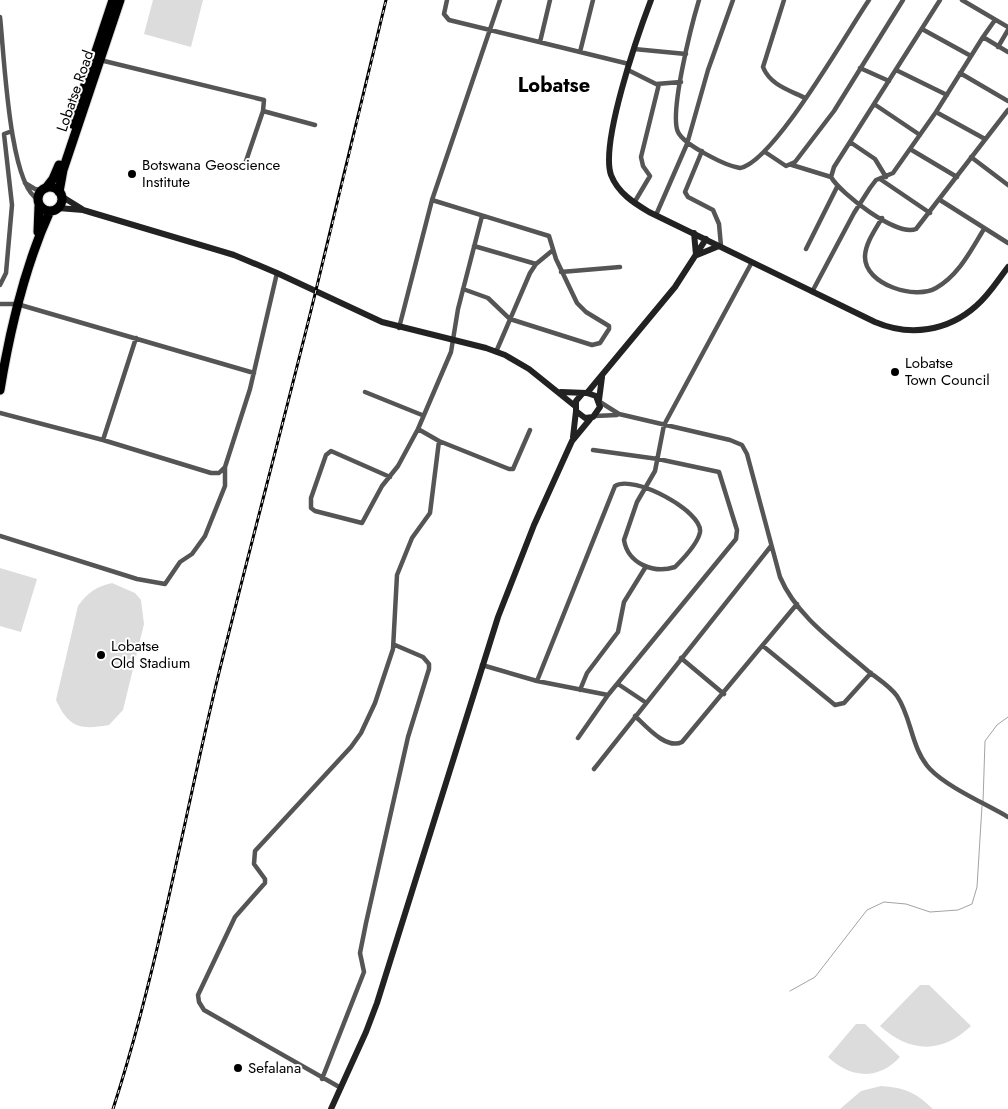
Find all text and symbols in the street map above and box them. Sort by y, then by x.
street label: Lobatse Road [51,47,99,135]
district label: Lobatse [518,71,590,100]
place label: Botswana Geoscience Institute [142,154,281,193]
marker: Botswana Geoscience Institute [126,168,138,180]
place label: Lobatse Town Council [905,352,990,391]
marker: Lobatse Town Council [889,366,901,378]
place label: Lobatse Old Stadium [111,635,190,674]
marker: Lobatse Old Stadium [95,649,107,661]
place label: Sefalana [248,1057,301,1079]
marker: Sefalana [232,1062,244,1074]

